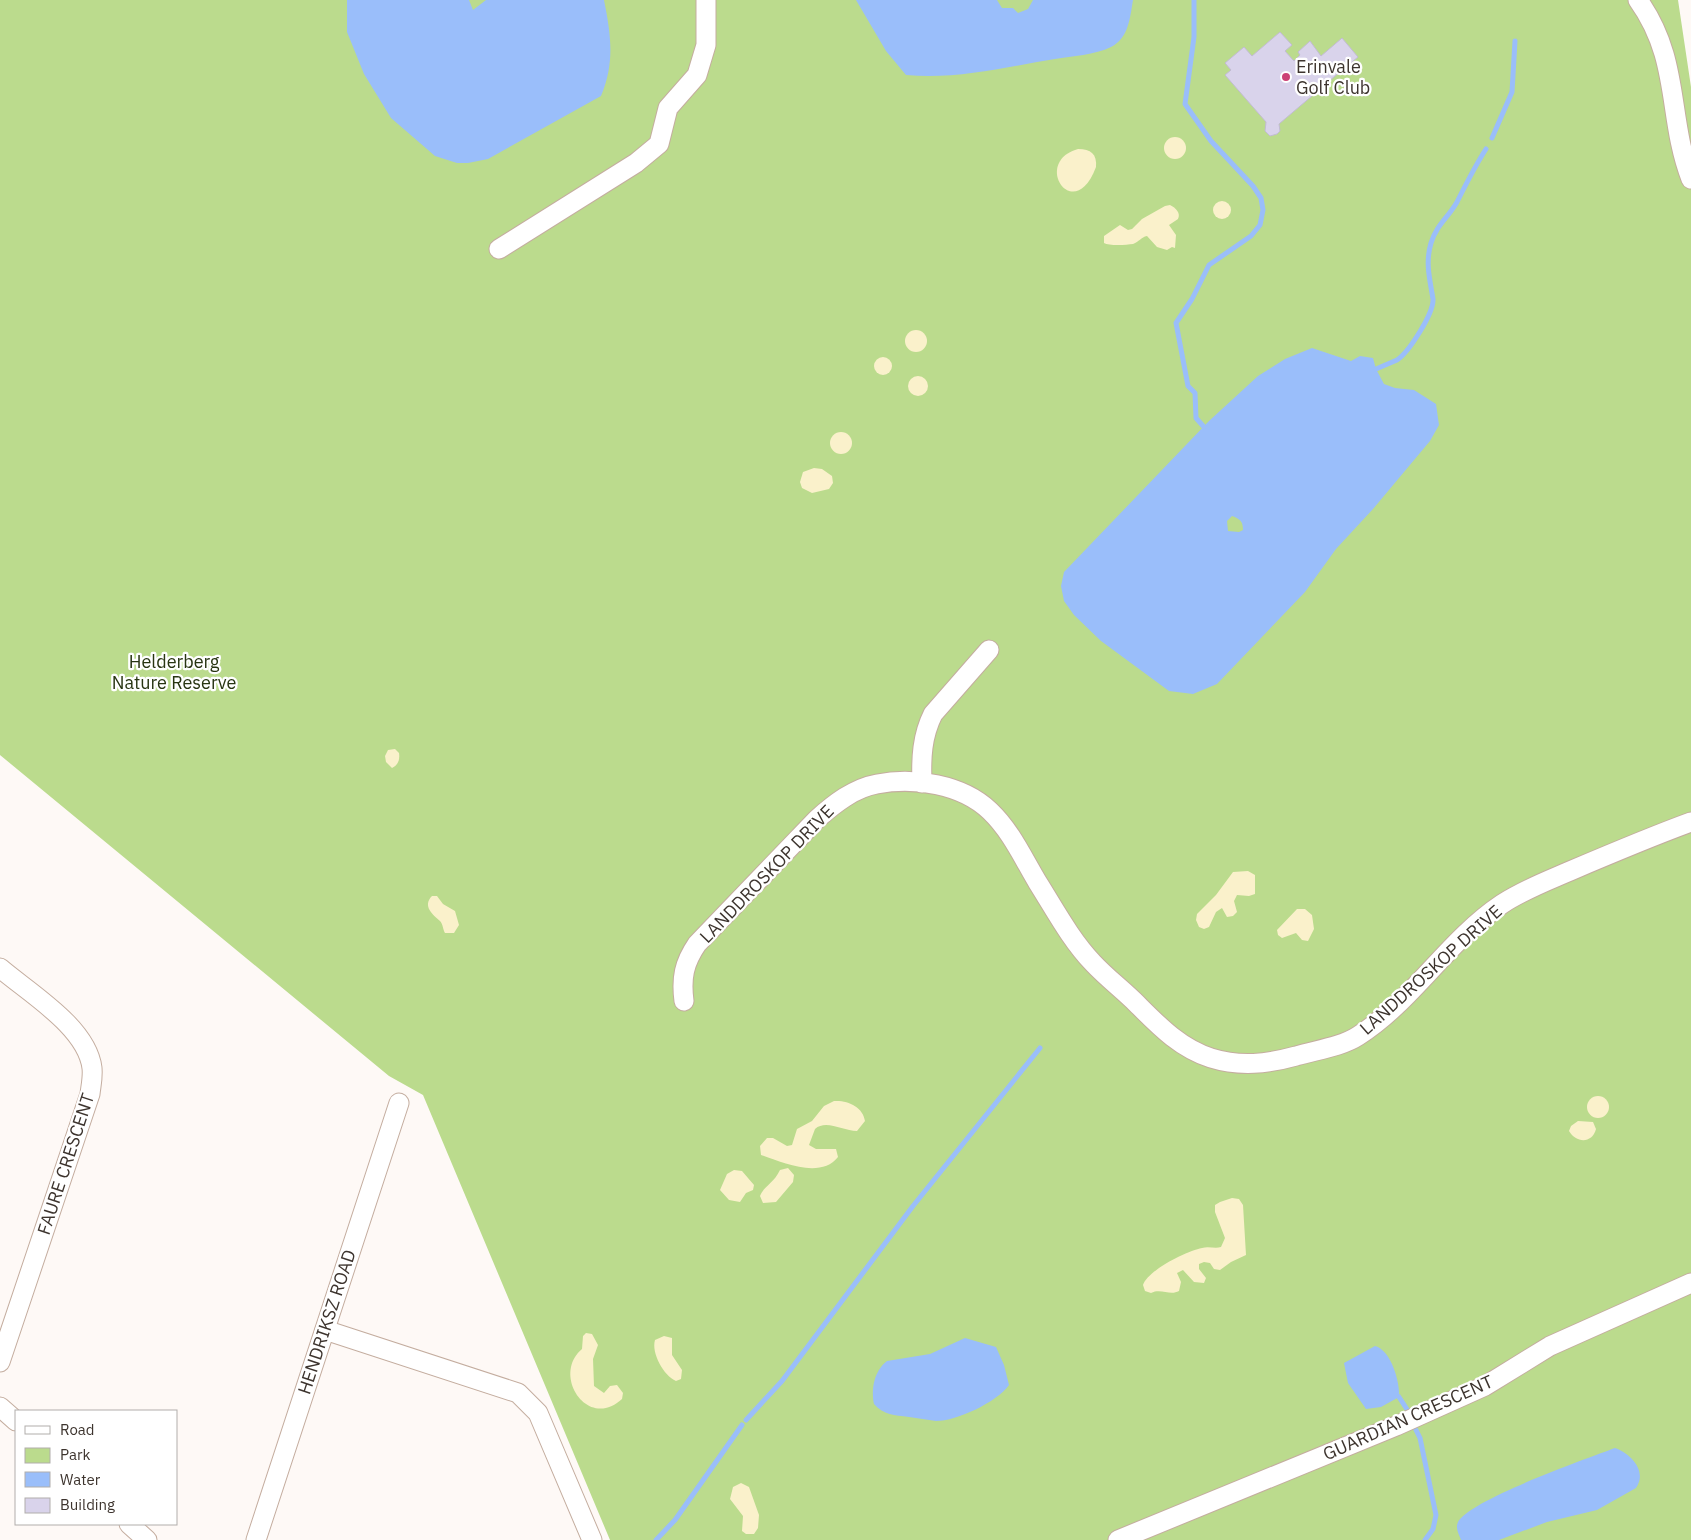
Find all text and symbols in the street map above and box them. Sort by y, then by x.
place label: Erinvale Golf Club [1296,55,1370,99]
marker: Erinvale Golf Club [1280,71,1292,83]
park label: Helderberg Nature Reserve [112,650,236,694]
street label: LANDDROSKOP DRIVE [695,800,839,948]
street label: LANDDROSKOP DRIVE [1355,900,1507,1040]
street label: FAURE CRESCENT [32,1090,99,1237]
street label: HENDRIKSZ ROAD [292,1247,361,1397]
street label: GUARDIAN CRESCENT [1319,1370,1496,1465]
legend [15,1410,178,1525]
text: Road [60,1420,95,1439]
text: Park [60,1445,90,1464]
text: Water [60,1470,101,1489]
text: Building [60,1495,115,1514]

